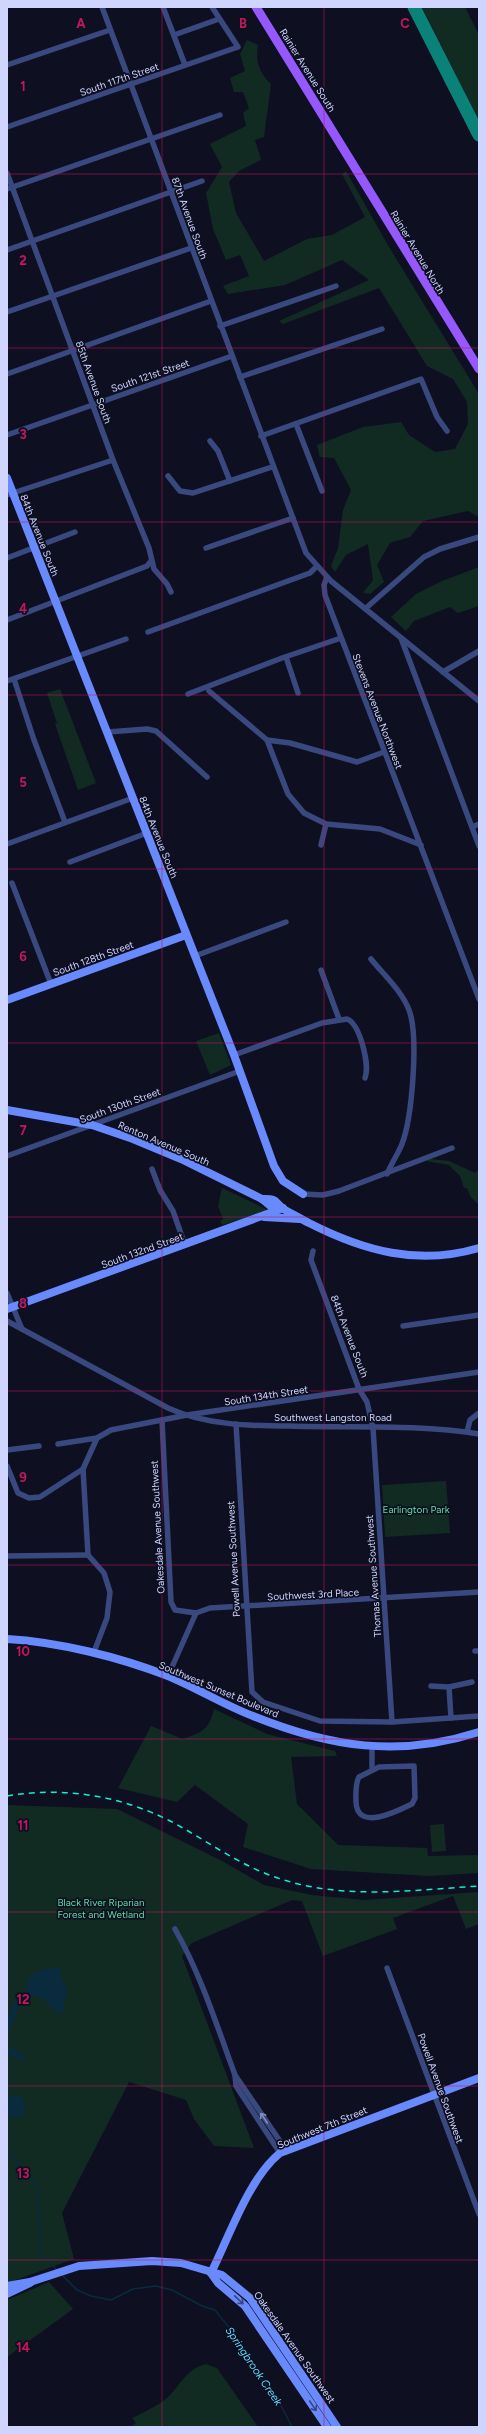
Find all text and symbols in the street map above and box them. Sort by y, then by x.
text: A [76,16,86,31]
text: B [239,16,247,31]
text: C [400,16,410,31]
street label: Rainier Avenue South [277,26,339,115]
street label: South 117th Street [78,60,161,99]
text: 1 [20,79,26,94]
street label: 87th Avenue South [169,175,211,261]
street label: Rainier Avenue North [387,208,448,297]
text: 2 [19,253,27,268]
street label: 85th Avenue South [73,339,115,426]
street label: South 121st Street [109,356,191,395]
text: 3 [19,427,27,442]
street label: 84th Avenue South [17,492,62,578]
text: 4 [19,601,27,616]
street label: Stevens Avenue Northwest [349,652,406,771]
text: 5 [19,775,27,790]
street label: 84th Avenue South [136,794,181,880]
street label: South 128th Street [51,938,136,979]
text: 6 [19,949,27,964]
street label: South 130th Street [78,1085,163,1126]
street label: Renton Avenue South [116,1118,212,1169]
text: 7 [19,1123,27,1138]
street label: South 132nd Street [99,1230,185,1271]
street label: 84th Avenue South [328,1293,371,1380]
text: 8 [19,1296,27,1311]
street label: South 134th Street [223,1382,309,1409]
street label: Southwest Langston Road [274,1411,392,1424]
street label: Oakesdale Avenue Southwest [148,1460,167,1594]
text: 9 [19,1470,27,1485]
street label: Powell Avenue Southwest [224,1500,243,1617]
park label: Earlington Park [383,1503,450,1516]
street label: Thomas Avenue Southwest [363,1514,384,1637]
street label: Southwest 3rd Place [267,1586,360,1603]
text: 10 [16,1644,30,1659]
street label: Southwest Sunset Boulevard [157,1658,281,1721]
text: 11 [18,1818,28,1833]
park label: Black River Riparian Forest and Wetland [57,1896,145,1921]
text: 12 [16,1992,30,2007]
street label: Powell Avenue Southwest [415,2031,467,2145]
street label: Southwest 7th Street [275,2103,369,2151]
one-way arrow [260,2113,268,2124]
text: 13 [17,2166,29,2181]
street label: Oakesdale Avenue Southwest [251,2289,338,2406]
one-way arrow [234,2295,244,2304]
water label: Springbrook Creek [222,2324,285,2409]
text: 14 [16,2340,30,2355]
one-way arrow [309,2400,317,2411]

